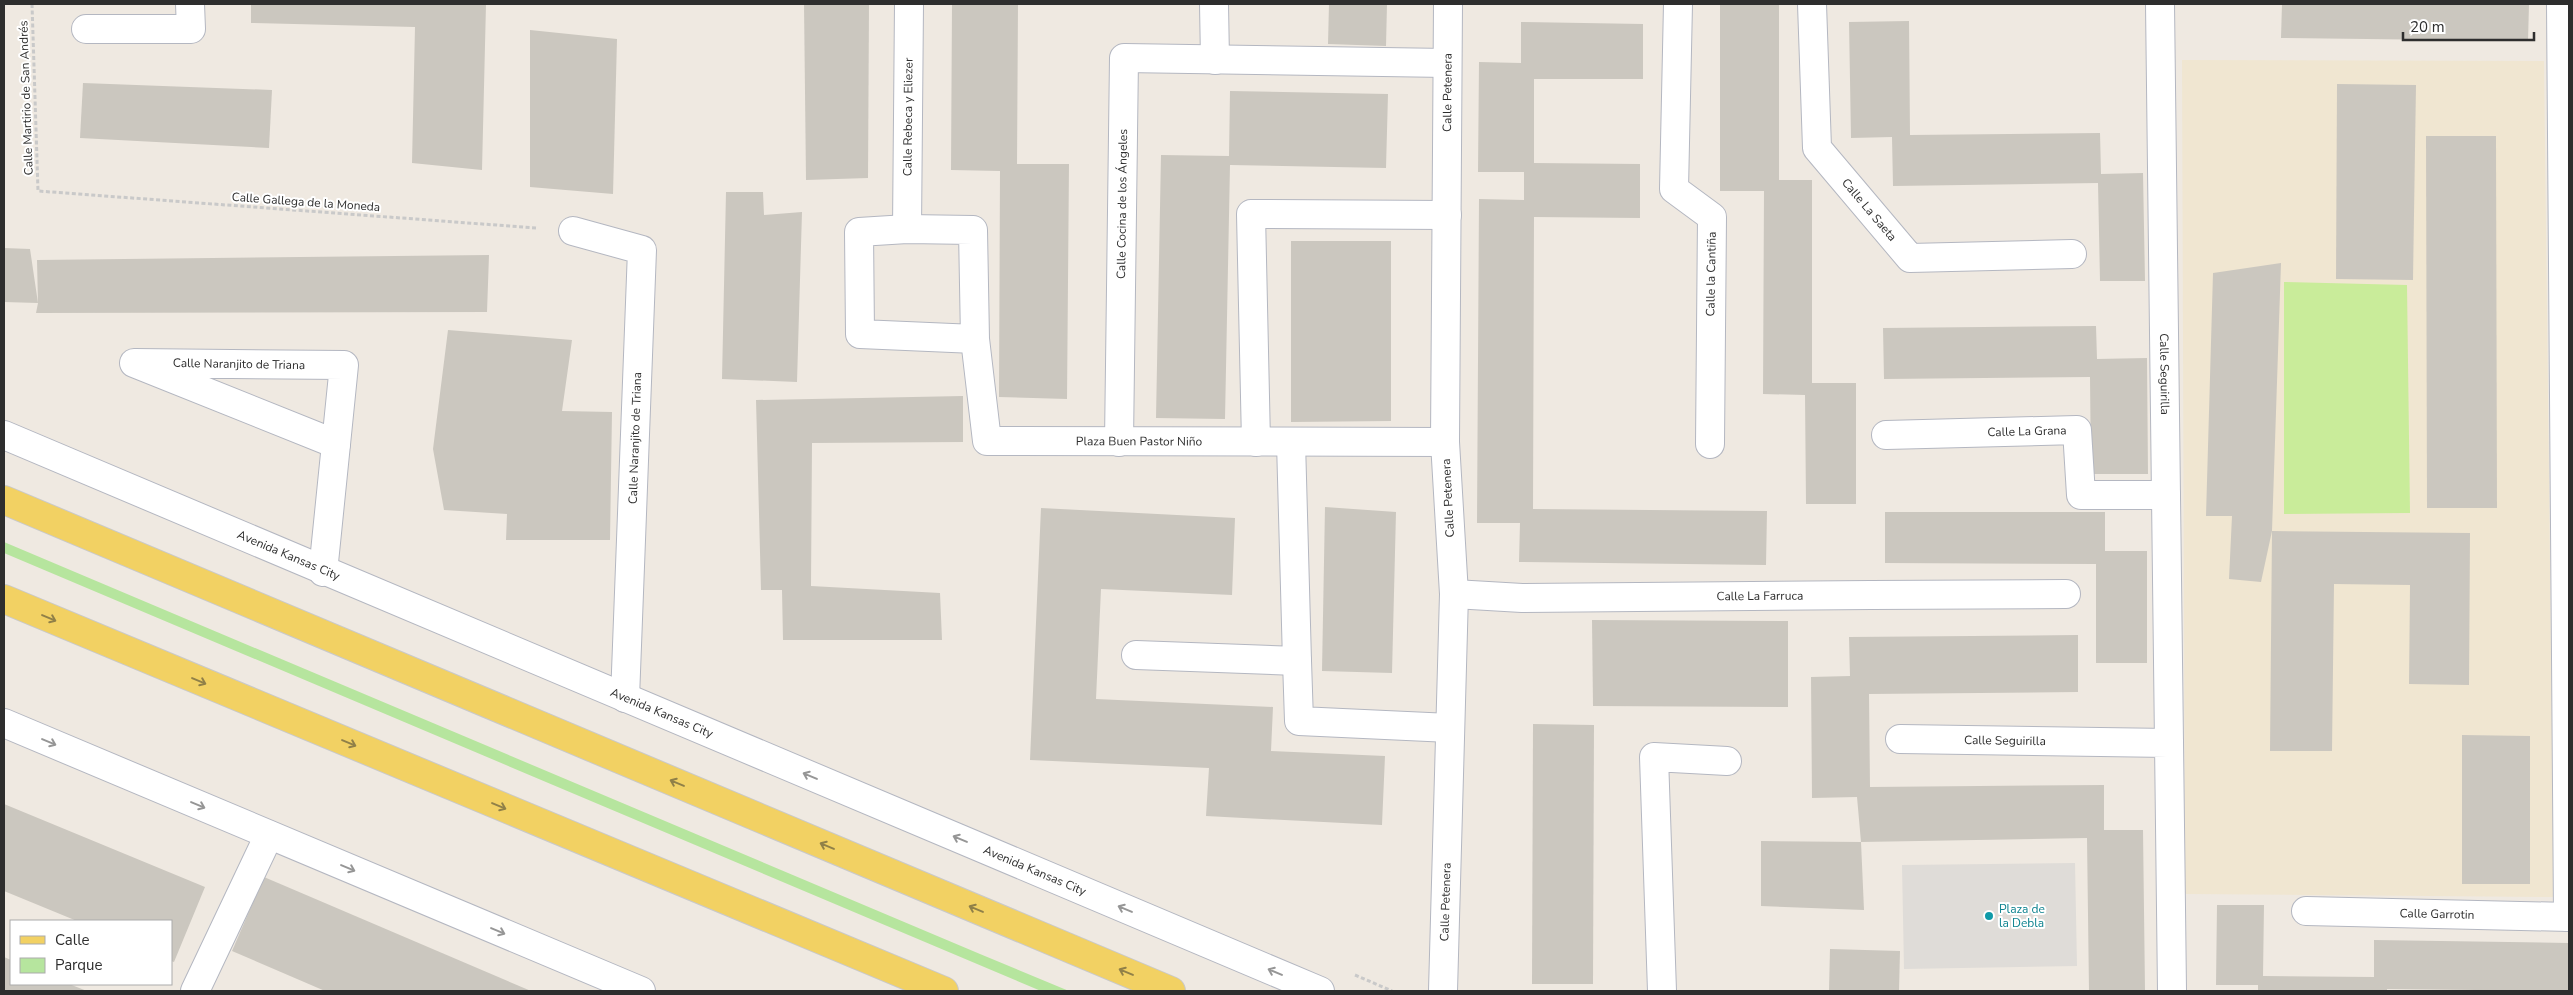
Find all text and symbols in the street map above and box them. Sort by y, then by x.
scale bar [2403,10,2534,42]
text: 20 m [2410,17,2445,37]
street label: Calle Martirio de San Andrés [15,20,37,176]
street label: Calle Petenera [1439,53,1456,132]
street label: Calle Rebeca y Eliezer [899,57,917,176]
street label: Calle Cocina de los Ángeles [1113,129,1131,279]
street label: Calle La Saeta [1838,175,1900,245]
street label: Calle Gallega de la Moneda [231,189,381,215]
street label: Calle la Cantiña [1702,231,1720,317]
street label: Calle Seguirilla [2156,333,2173,415]
street label: Calle Naranjito de Triana [173,355,305,373]
street label: Calle Naranjito de Triana [625,372,645,504]
street label: Calle La Grana [1987,422,2067,440]
street label: Plaza Buen Pastor Niño [1076,433,1203,449]
street label: Calle Petenera [1438,458,1458,538]
street label: Avenida Kansas City [235,526,343,584]
street label: Calle La Farruca [1716,588,1803,604]
one-way arrow [41,614,56,623]
one-way arrow [191,676,206,686]
street label: Avenida Kansas City [608,684,716,742]
street label: Calle Seguirilla [1964,732,2046,749]
one-way arrow [41,737,56,747]
one-way arrow [341,739,356,748]
one-way arrow [803,771,818,780]
one-way arrow [670,778,685,788]
one-way arrow [190,801,205,810]
one-way arrow [491,801,506,811]
one-way arrow [953,834,968,844]
one-way arrow [820,841,835,851]
street label: Avenida Kansas City [981,842,1089,900]
street label: Calle Petenera [1436,862,1455,942]
one-way arrow [340,864,355,874]
place label: Plaza de la Debla [1999,901,2045,931]
one-way arrow [969,904,985,913]
one-way arrow [1118,904,1133,913]
street label: Calle Garrotin [2399,905,2475,923]
marker: Plaza de la Debla [1983,910,1995,922]
legend [10,920,172,985]
one-way arrow [490,927,505,937]
text: Calle [55,930,90,950]
text: Parque [55,955,103,975]
one-way arrow [1119,967,1134,977]
one-way arrow [1268,967,1283,977]

